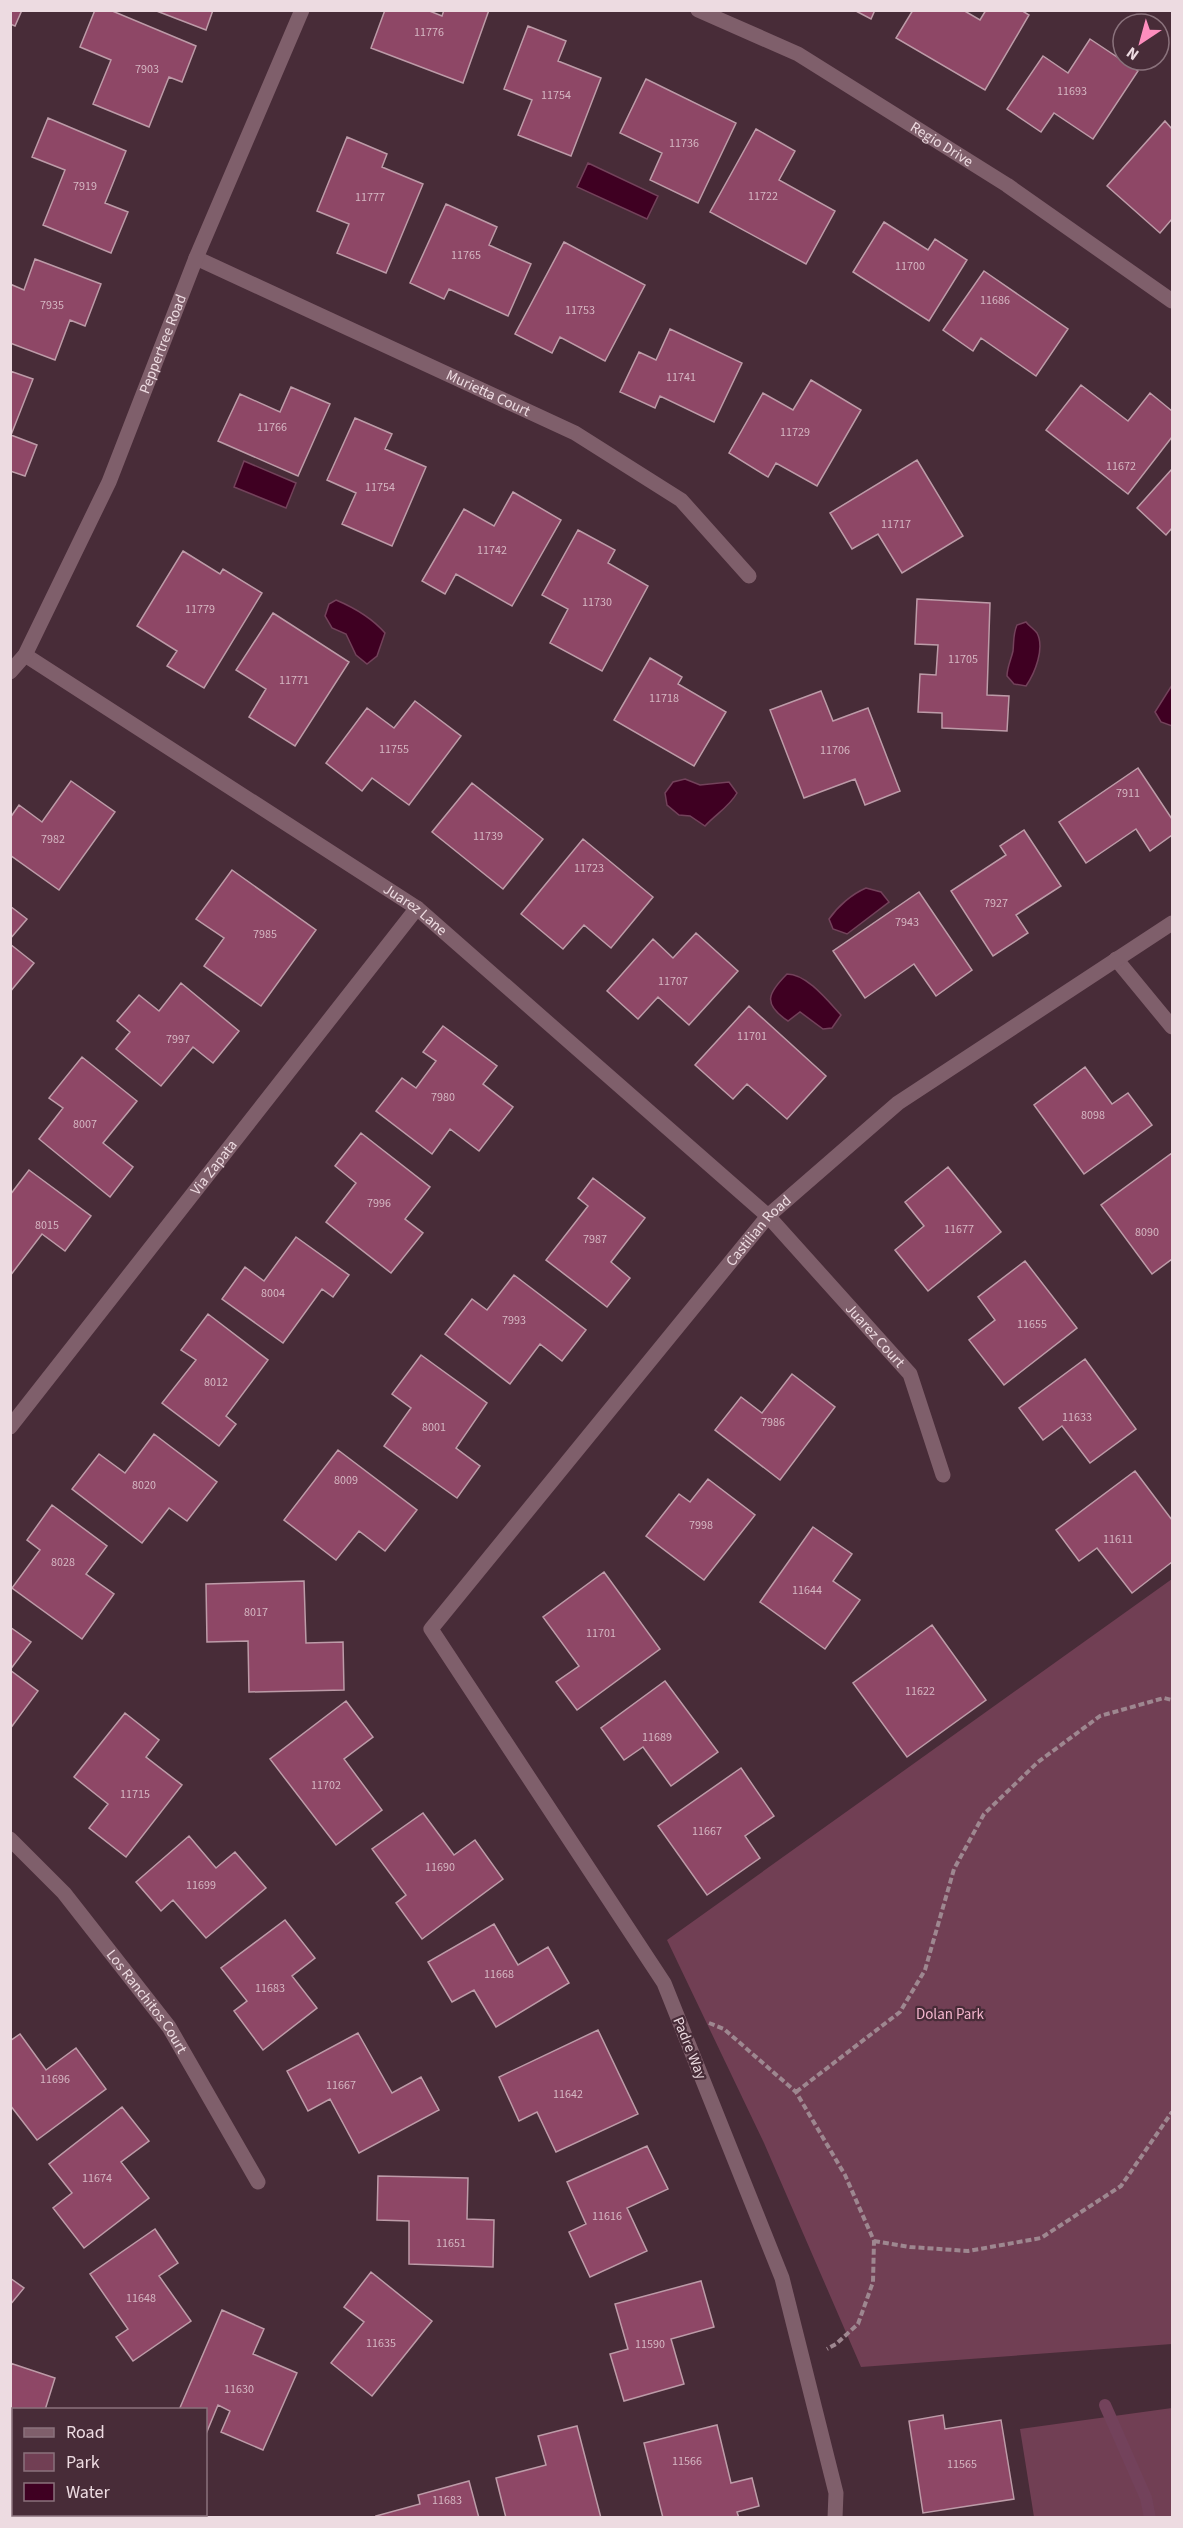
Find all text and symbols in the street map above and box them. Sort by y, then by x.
north arrow [1111,12,1171,72]
house number: 11776 [414,24,444,41]
text: N [1122,41,1144,65]
house number: 7903 [135,61,159,78]
house number: 11693 [1057,83,1087,100]
house number: 11754 [541,87,571,104]
street label: Regio Drive [906,117,977,172]
house number: 11736 [669,135,699,152]
house number: 7919 [73,178,97,195]
house number: 11722 [748,188,778,205]
house number: 11777 [355,189,385,206]
house number: 11765 [451,247,481,264]
house number: 11700 [895,258,925,275]
street label: Peppertree Road [134,291,192,397]
house number: 11686 [980,292,1010,309]
house number: 7935 [40,297,64,314]
house number: 11753 [565,302,595,319]
street label: Murietta Court [443,365,534,422]
house number: 11741 [666,369,696,386]
house number: 11766 [257,419,287,436]
house number: 11729 [780,424,810,441]
house number: 11672 [1106,458,1136,475]
house number: 11754 [365,479,395,496]
house number: 11717 [881,516,911,533]
house number: 11742 [477,542,507,559]
house number: 11730 [582,594,612,611]
house number: 11779 [185,601,215,618]
house number: 11705 [948,651,978,668]
house number: 11771 [279,672,309,689]
house number: 11718 [649,690,679,707]
house number: 11755 [379,741,409,758]
house number: 11706 [820,742,850,759]
house number: 7911 [1116,785,1140,802]
house number: 11739 [473,828,503,845]
house number: 7982 [41,831,65,848]
house number: 11723 [574,860,604,877]
street label: Juarez Lane [379,879,452,941]
house number: 7927 [984,895,1008,912]
house number: 7943 [895,914,919,931]
house number: 7985 [253,926,277,943]
house number: 11707 [658,973,688,990]
house number: 11701 [737,1028,767,1045]
house number: 7997 [166,1031,190,1048]
house number: 7980 [431,1089,455,1106]
house number: 8098 [1081,1107,1105,1124]
house number: 8007 [73,1116,97,1133]
street label: Via Zapata [186,1135,242,1200]
street label: Castilian Road [721,1190,796,1271]
house number: 7996 [367,1195,391,1212]
house number: 8015 [35,1217,59,1234]
house number: 11677 [944,1221,974,1238]
house number: 8090 [1135,1224,1159,1241]
house number: 7987 [583,1231,607,1248]
house number: 8004 [261,1285,285,1302]
street label: Juarez Court [840,1299,909,1372]
house number: 7993 [502,1312,526,1329]
house number: 11655 [1017,1316,1047,1333]
house number: 8012 [204,1374,228,1391]
house number: 11633 [1062,1409,1092,1426]
house number: 7986 [761,1414,785,1431]
house number: 8001 [422,1419,446,1436]
house number: 8009 [334,1472,358,1489]
house number: 8020 [132,1477,156,1494]
house number: 7998 [689,1517,713,1534]
house number: 11611 [1103,1531,1133,1548]
house number: 8028 [51,1554,75,1571]
house number: 11644 [792,1582,822,1599]
house number: 8017 [244,1604,268,1621]
house number: 11701 [586,1625,616,1642]
house number: 11622 [905,1683,935,1700]
house number: 11689 [642,1729,672,1746]
house number: 11702 [311,1777,341,1794]
house number: 11715 [120,1786,150,1803]
house number: 11667 [692,1823,722,1840]
house number: 11690 [425,1859,455,1876]
house number: 11699 [186,1877,216,1894]
street label: Los Ranchitos Court [101,1945,192,2058]
house number: 11668 [484,1966,514,1983]
house number: 11683 [255,1980,285,1997]
park label: Dolan Park [916,2004,985,2025]
street label: Padre Way [668,2014,712,2082]
house number: 11696 [40,2071,70,2088]
house number: 11667 [326,2077,356,2094]
house number: 11642 [553,2086,583,2103]
house number: 11674 [82,2170,112,2187]
house number: 11616 [592,2208,622,2225]
house number: 11651 [436,2235,466,2252]
house number: 11648 [126,2290,156,2307]
house number: 11635 [366,2335,396,2352]
house number: 11590 [635,2336,665,2353]
house number: 11630 [224,2381,254,2398]
legend [12,2408,207,2516]
text: Road [66,2420,105,2445]
text: Park [66,2450,100,2475]
house number: 11566 [672,2453,702,2470]
house number: 11565 [947,2456,977,2473]
text: Water [66,2480,110,2505]
house number: 11683 [432,2492,462,2509]

